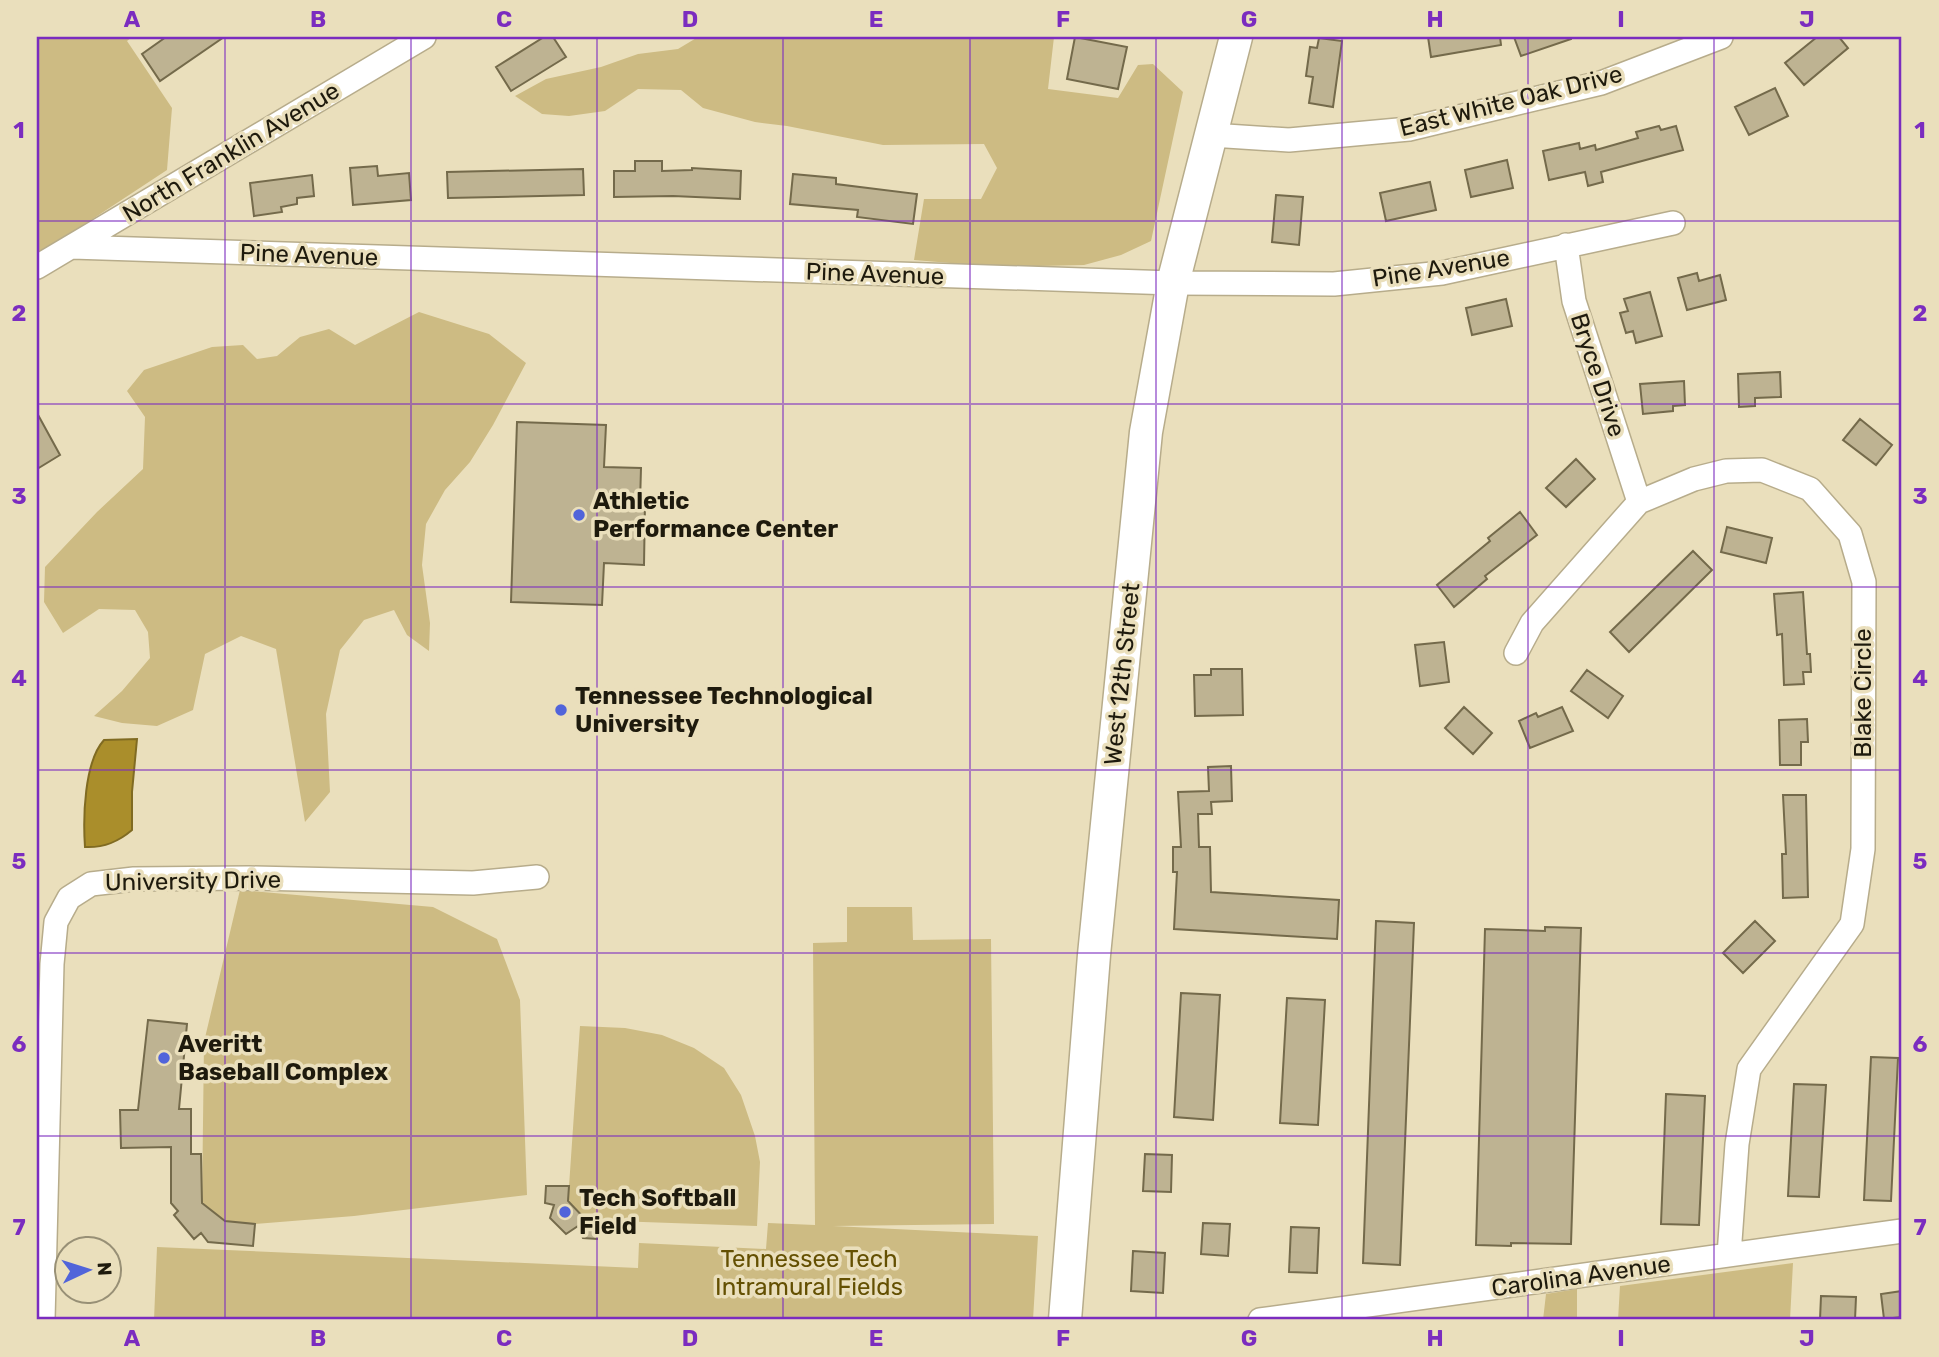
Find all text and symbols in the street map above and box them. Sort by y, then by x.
text: A [124,5,141,33]
text: B [310,5,326,33]
text: C [496,5,512,33]
text: D [682,5,698,33]
text: E [869,5,883,33]
text: F [1056,5,1070,33]
text: G [1241,5,1257,33]
text: H [1426,5,1444,33]
text: I [1617,5,1625,33]
text: J [1799,5,1815,33]
street label: East White Oak Drive [1397,60,1625,142]
street label: North Franklin Avenue [118,76,344,228]
text: 1 [13,116,25,144]
text: 1 [1914,116,1926,144]
street label: Pine Avenue [239,239,379,271]
street label: Pine Avenue [1370,243,1512,293]
street label: Pine Avenue [805,258,945,290]
text: 2 [12,299,26,327]
text: 2 [1913,299,1927,327]
street label: Bryce Drive [1565,310,1631,440]
text: 3 [11,482,27,510]
text: 3 [1912,482,1928,510]
place label: Athletic Performance Center [593,487,838,543]
marker: Athletic Performance Center [571,507,587,523]
street label: West 12th Street [1098,581,1146,767]
street label: Blake Circle [1849,628,1877,758]
text: 4 [11,664,27,692]
text: 4 [1912,664,1928,692]
place label: Tennessee Technological University [575,682,873,738]
marker: Tennessee Technological University [553,702,569,718]
text: 5 [12,847,27,875]
text: 5 [1913,847,1928,875]
street label: University Drive [105,865,281,897]
text: 6 [12,1030,27,1058]
place label: Averitt Baseball Complex [178,1030,388,1086]
text: 6 [1913,1030,1928,1058]
marker: Averitt Baseball Complex [156,1050,172,1066]
place label: Tech Softball Field [579,1184,736,1240]
marker: Tech Softball Field [557,1204,573,1220]
text: 7 [12,1213,26,1241]
text: 7 [1913,1213,1927,1241]
north arrow [52,1234,122,1304]
park label: Tennessee Tech Intramural Fields [715,1245,903,1301]
street label: Carolina Avenue [1490,1250,1672,1302]
text: N [93,1261,116,1276]
text: A [124,1324,141,1352]
text: B [310,1324,326,1352]
text: C [496,1324,512,1352]
text: D [682,1324,698,1352]
text: E [869,1324,883,1352]
text: F [1056,1324,1070,1352]
text: G [1241,1324,1257,1352]
text: H [1426,1324,1444,1352]
text: I [1617,1324,1625,1352]
text: J [1799,1324,1815,1352]

